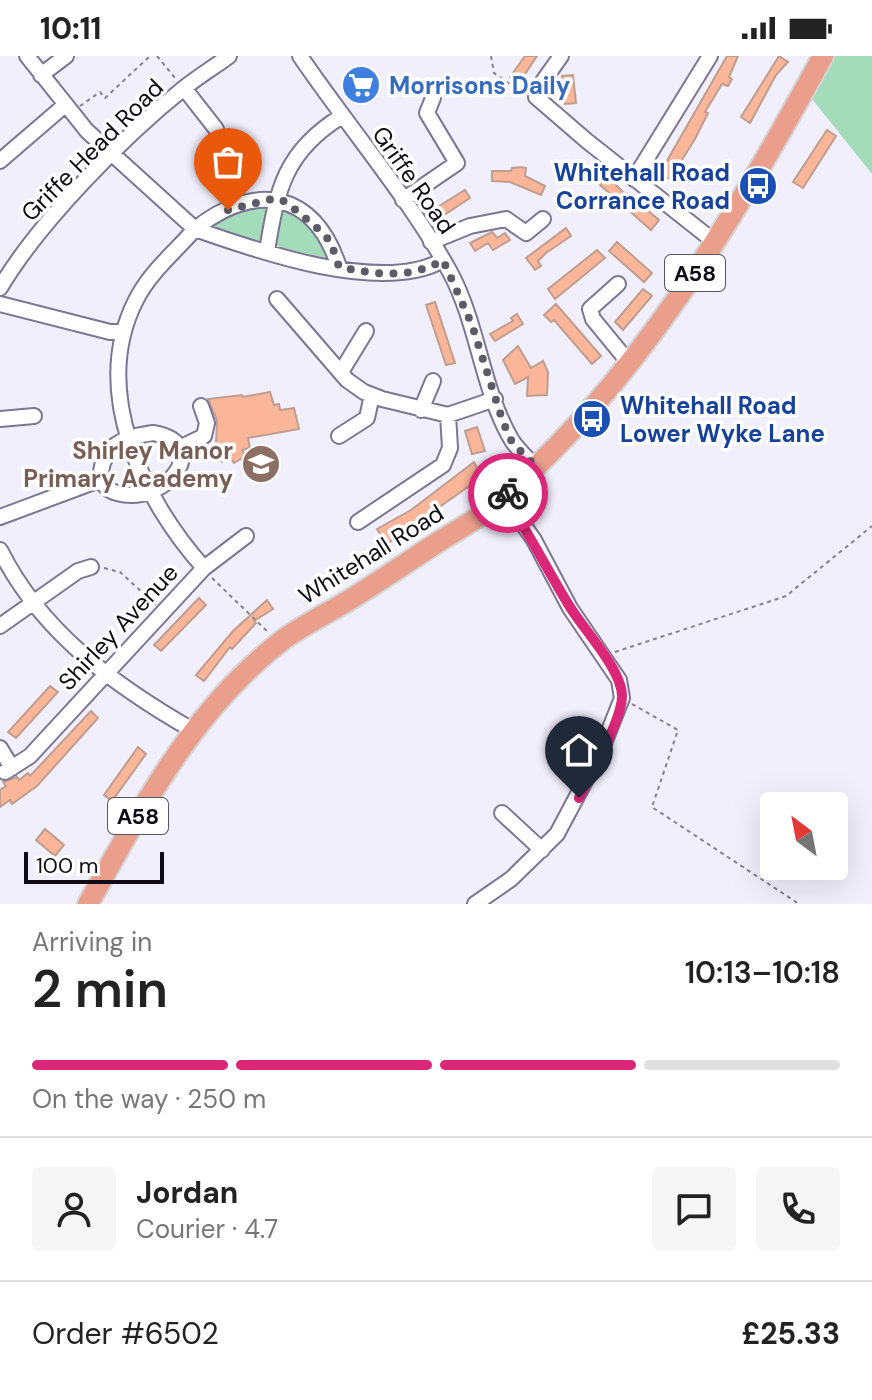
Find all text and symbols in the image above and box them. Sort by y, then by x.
text: 10:11 [40,9,102,48]
supermarket icon: Morrisons Daily [340,64,382,106]
place label: Morrisons Daily [389,70,571,101]
street label: Griffe Head Road [14,72,170,228]
street label: Griffe Road [366,120,462,240]
pin [194,128,262,210]
icon: bag [206,140,250,184]
place label: Whitehall Road Corrance Road [553,157,730,216]
bus stop icon: Whitehall Road Corrance Road [737,165,779,207]
road number: A58 [665,255,725,291]
place label: Whitehall Road Lower Wyke Lane [620,390,825,449]
bus stop icon: Whitehall Road Lower Wyke Lane [571,398,613,440]
place label: Shirley Manor Primary Academy [23,435,233,494]
school or university icon: Shirley Manor Primary Academy [240,443,282,485]
courier [468,453,548,533]
icon: bike [486,471,530,515]
street label: Whitehall Road [293,497,449,611]
street label: Shirley Avenue [51,557,185,697]
pin [545,716,613,798]
icon: home [557,728,601,772]
north arrow [760,792,848,880]
map controls [760,792,848,880]
road number: A58 [108,798,168,834]
scale bar [24,848,164,884]
text: 100 m [36,851,98,880]
text: Arriving in [32,925,152,959]
text: 10:13–10:18 [685,953,840,992]
text: 2 min [32,955,168,1023]
text: On the way · 250 m [32,1082,266,1116]
button: person [32,1167,116,1251]
button: chat [652,1167,736,1251]
button: phone [756,1167,840,1251]
text: Jordan [136,1173,238,1212]
text: Courier · 4.7 [136,1212,278,1246]
text: Order #6502 [32,1314,219,1353]
text: £25.33 [741,1314,840,1353]

